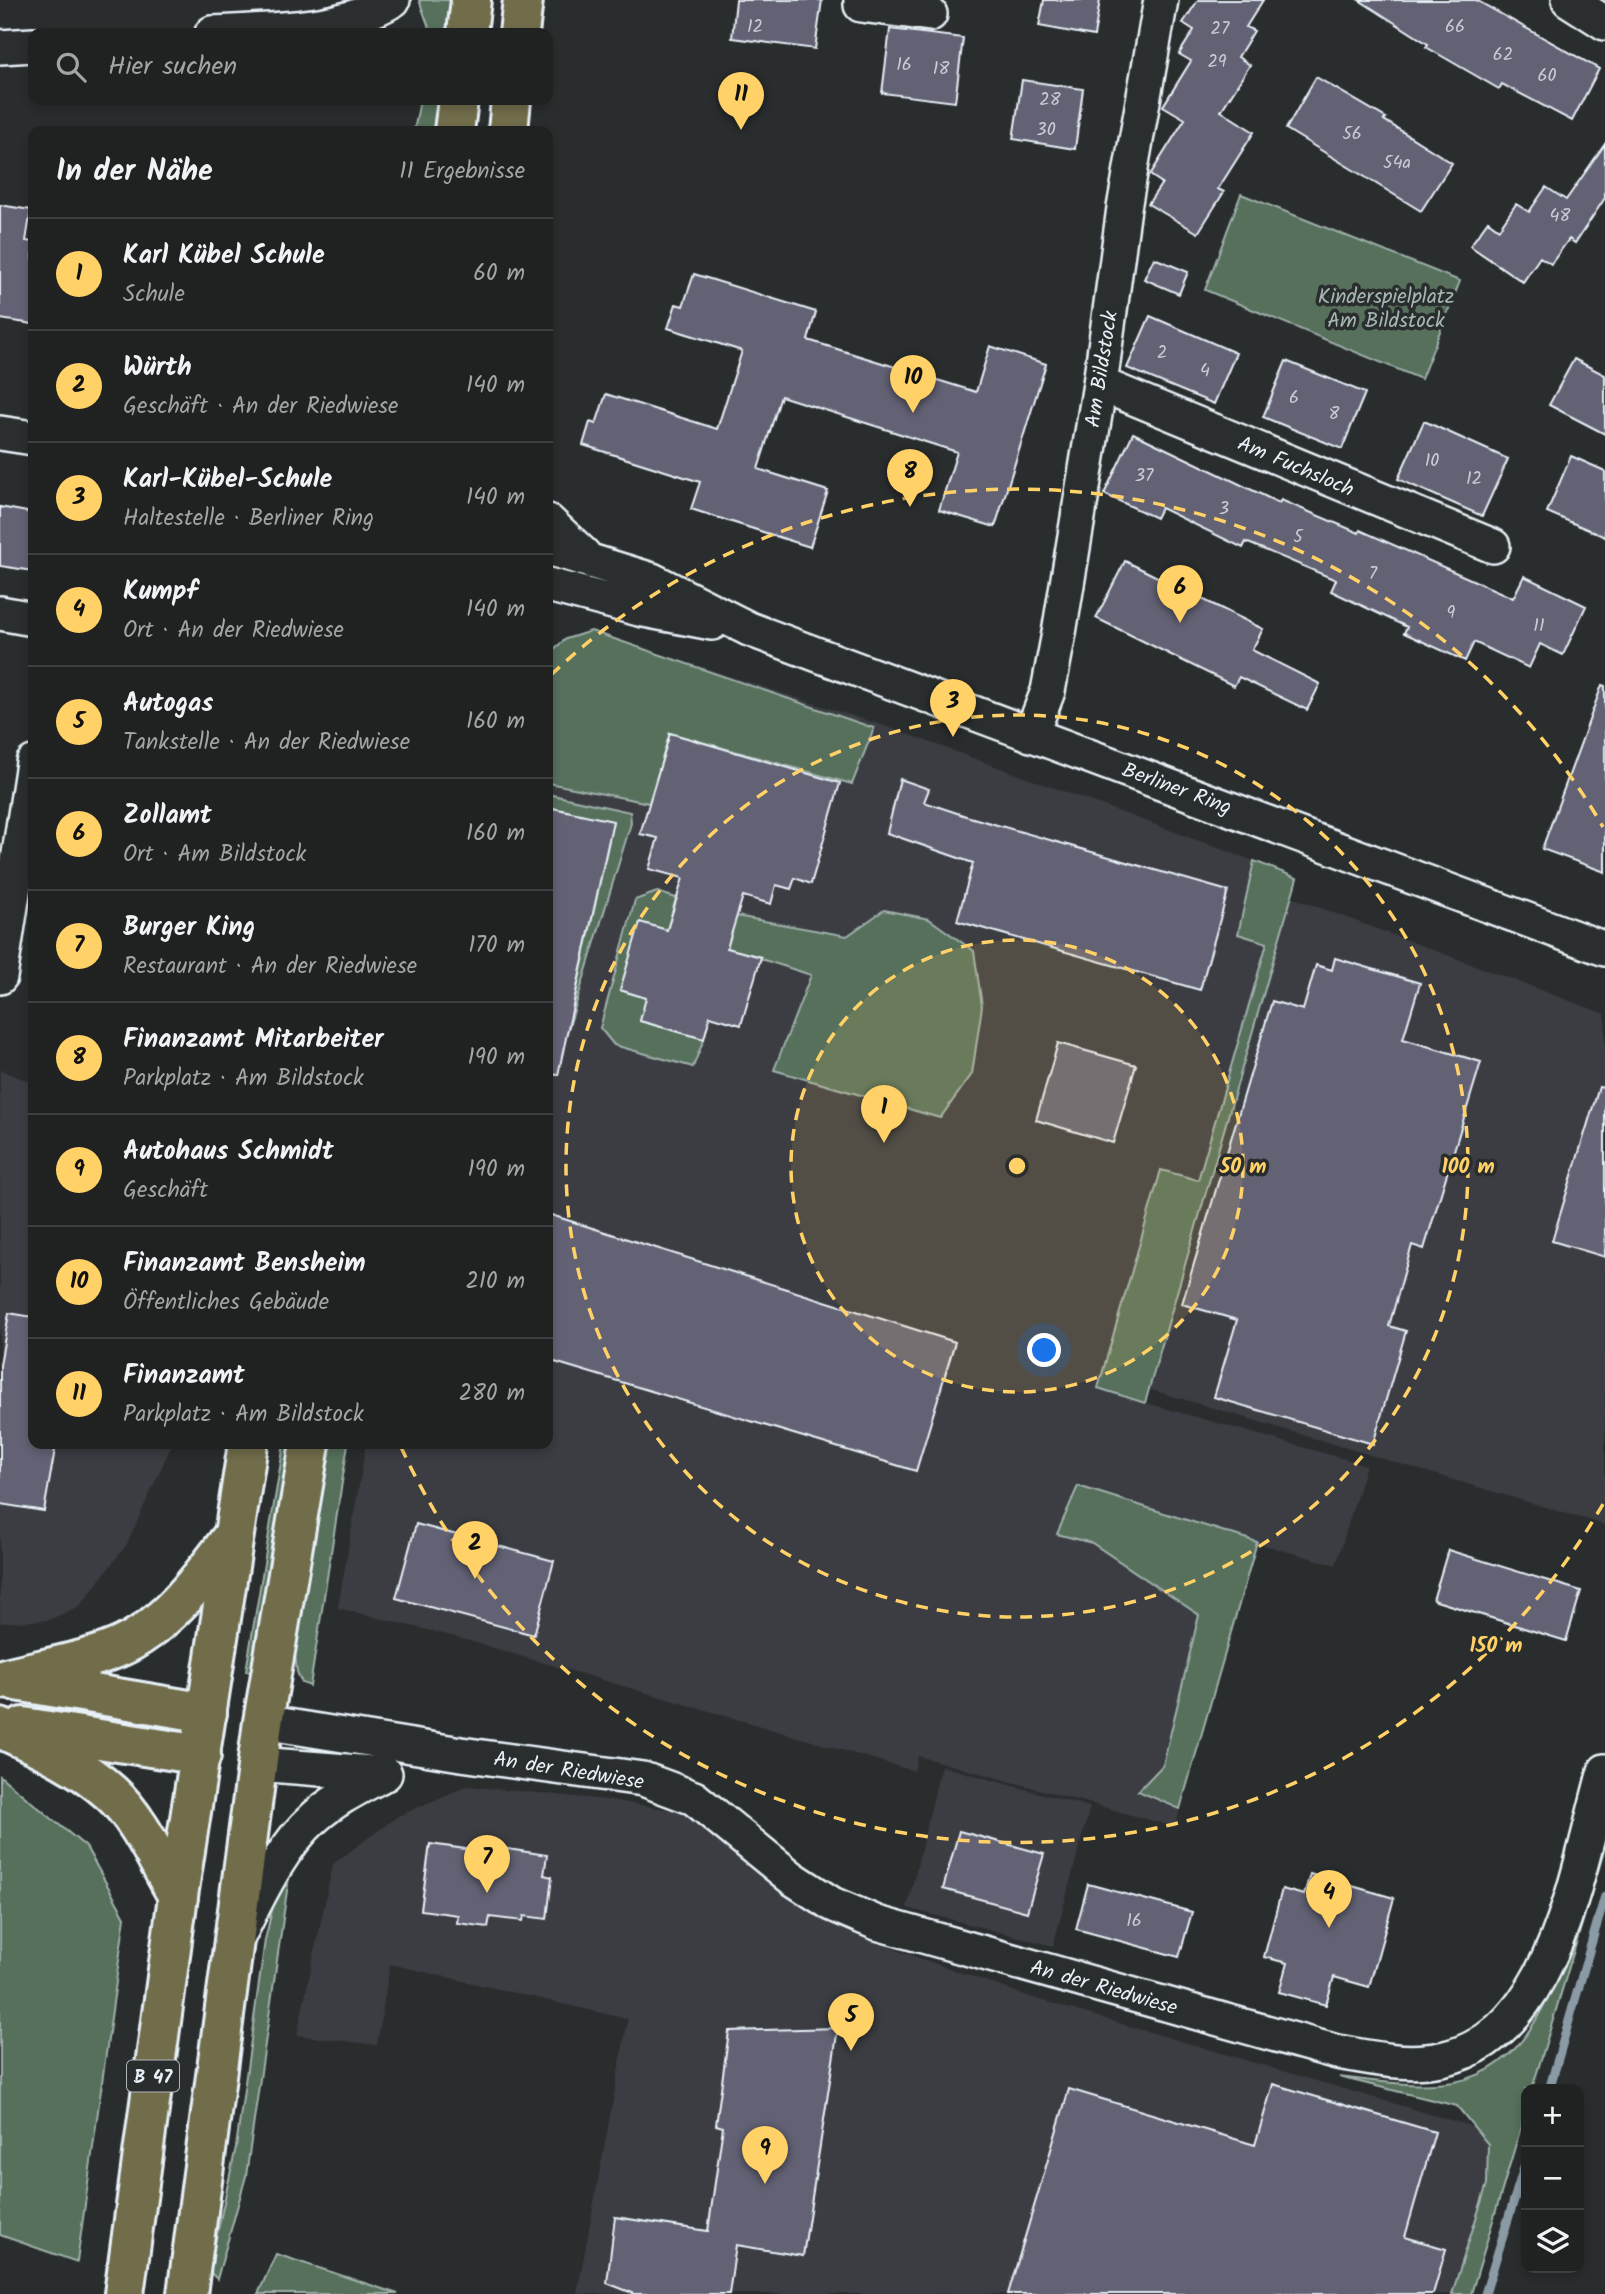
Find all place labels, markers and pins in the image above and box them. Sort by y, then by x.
pin: 11 [718,72,764,130]
pin: 10 [890,355,936,413]
pin: 8 [887,449,933,507]
pin: 6 [1157,565,1203,623]
pin: 3 [930,679,976,737]
pin: 1 [861,1085,907,1143]
centre of rings [1005,1154,1029,1178]
pin: 2 [452,1521,498,1579]
pin: 7 [464,1835,510,1893]
pin: 4 [1306,1870,1352,1928]
pin: 5 [828,1993,874,2051]
pin: 9 [742,2126,788,2184]

